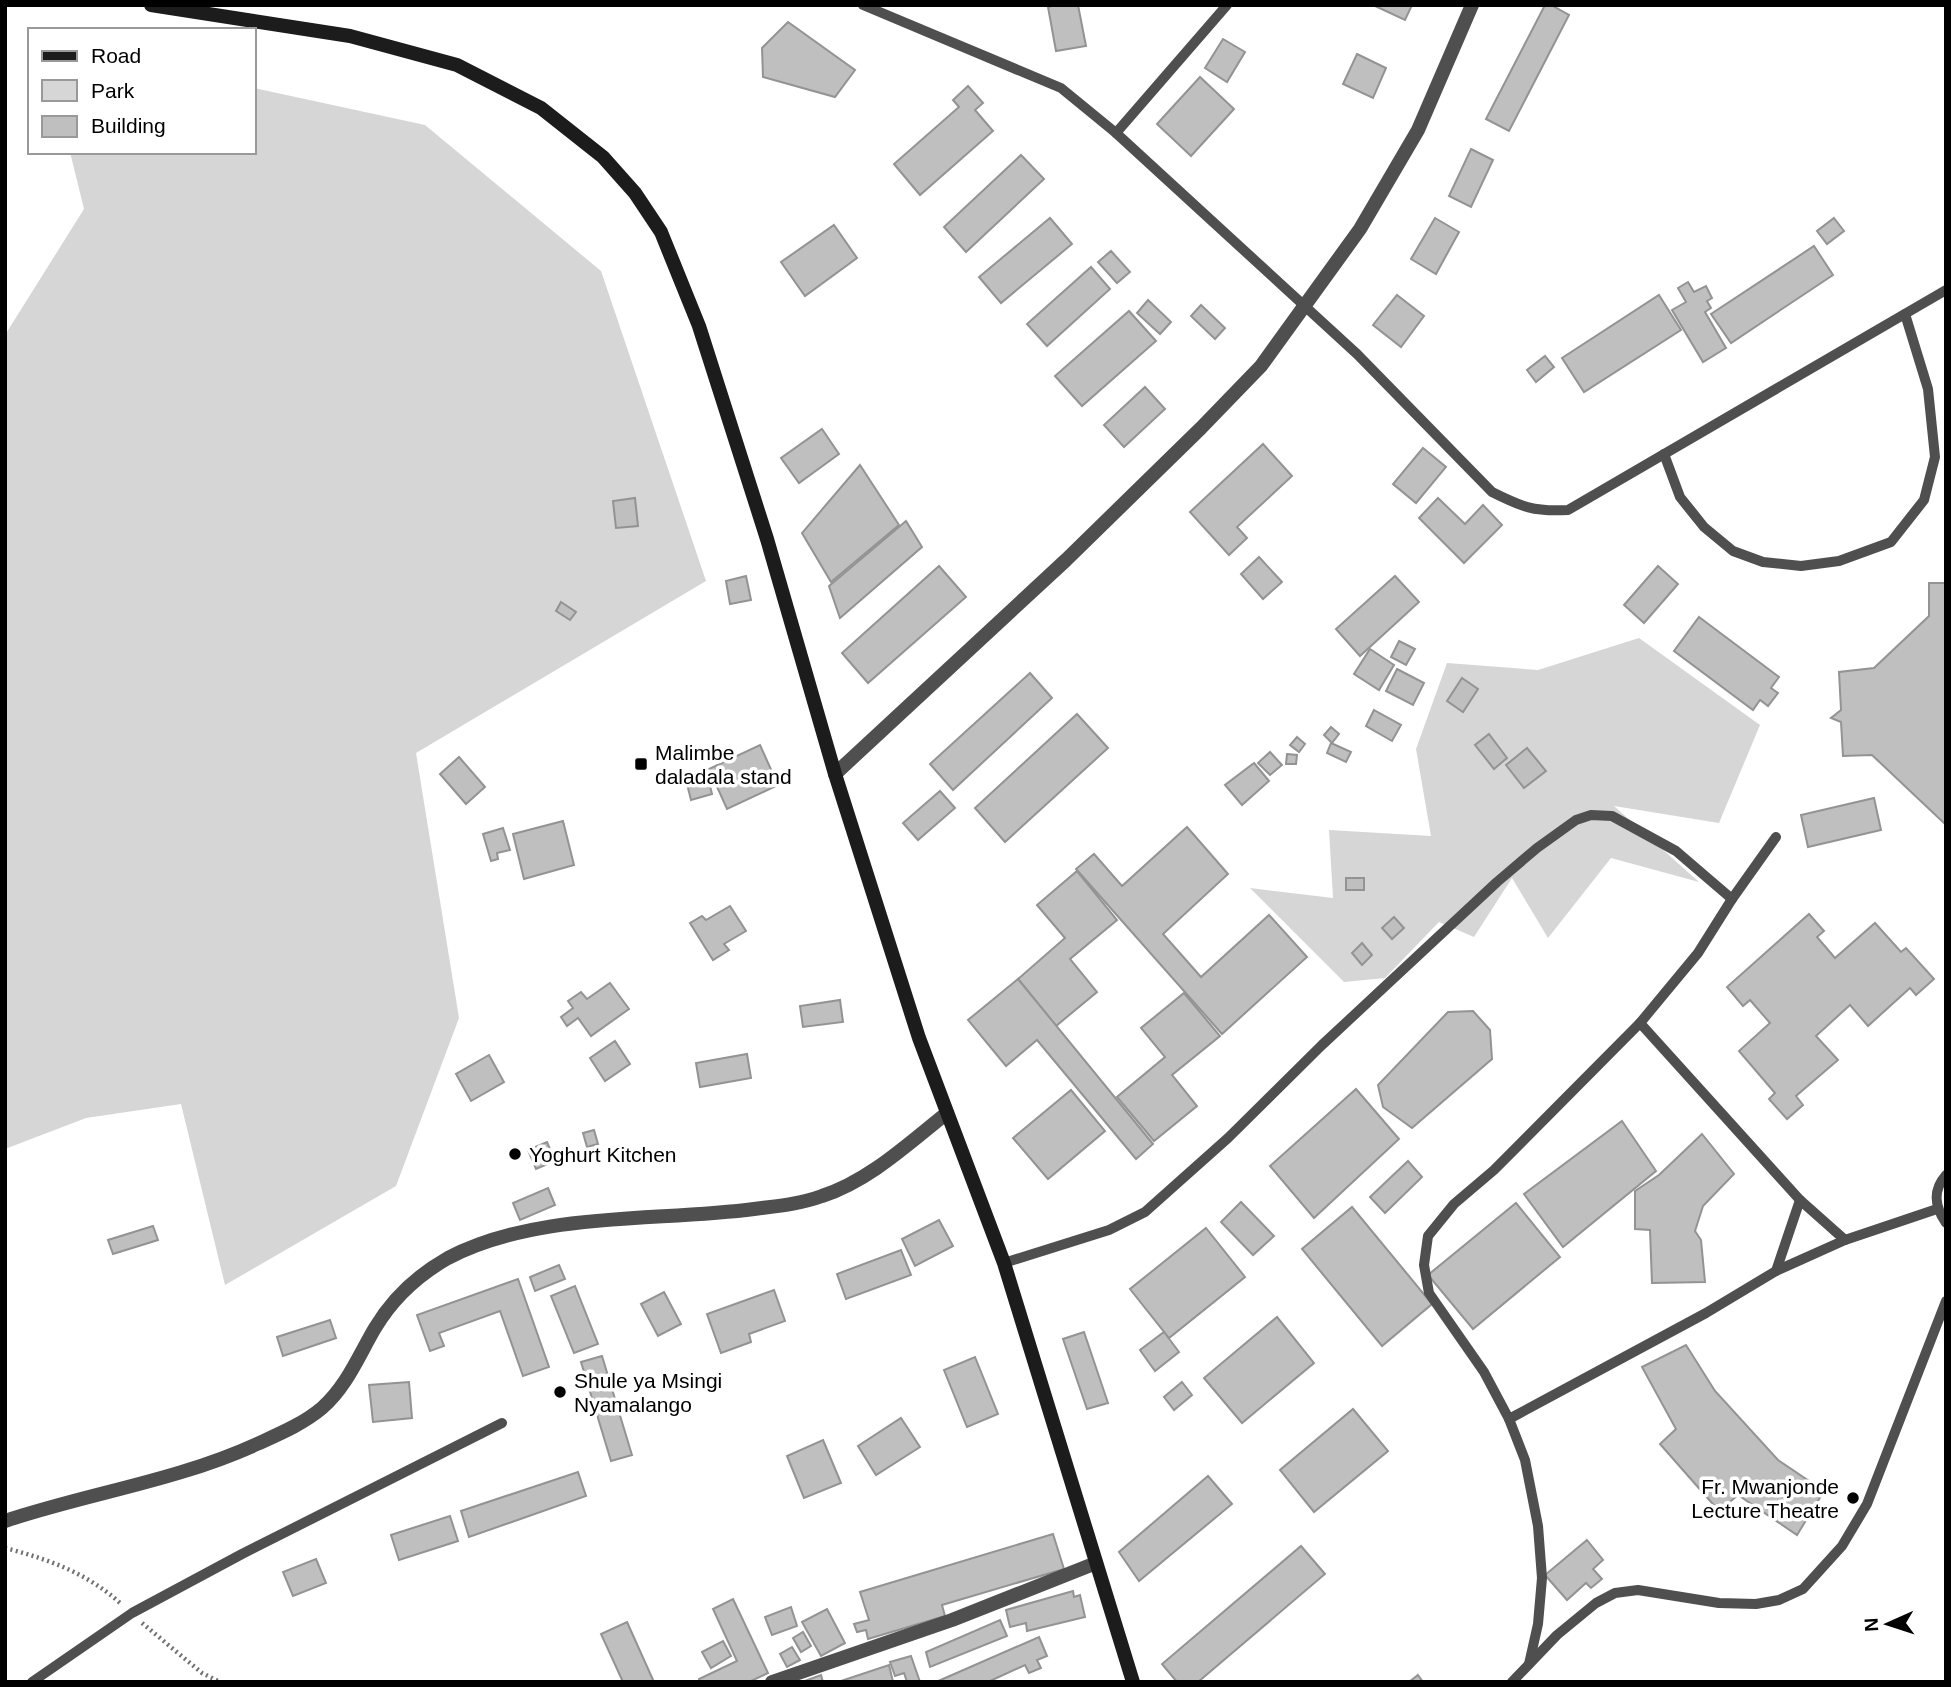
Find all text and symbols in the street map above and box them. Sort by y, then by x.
legend [28,28,256,154]
text: Road [91,44,141,67]
text: Park [91,79,135,102]
text: Building [91,114,166,137]
place label: Malimbe daladala stand [655,741,792,788]
marker: Malimbe daladala stand [633,756,649,772]
place label: Yoghurt Kitchen [529,1143,677,1166]
marker: Yoghurt Kitchen [507,1146,523,1162]
place label: Shule ya Msingi Nyamalango [574,1369,722,1416]
marker: Shule ya Msingi Nyamalango [552,1384,568,1400]
place label: Fr. Mwanjonde Lecture Theatre [1691,1475,1839,1522]
marker: Fr. Mwanjonde Lecture Theatre [1845,1490,1861,1506]
north arrow [1853,1589,1923,1659]
text: N [1861,1617,1882,1632]

